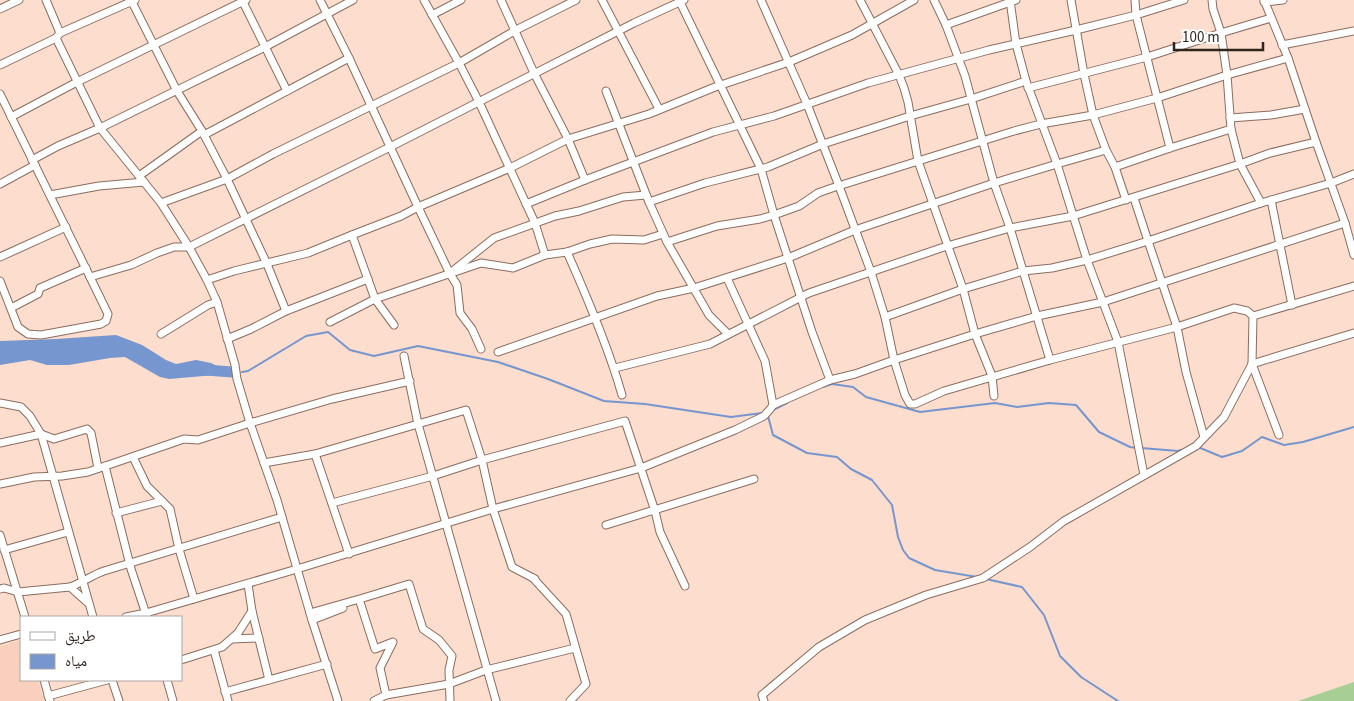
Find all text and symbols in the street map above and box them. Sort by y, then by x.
scale bar [1174,20,1263,52]
text: 100 m [1182,27,1220,48]
legend [20,616,182,681]
text: طريق [65,626,96,647]
text: مياه [65,651,87,672]

